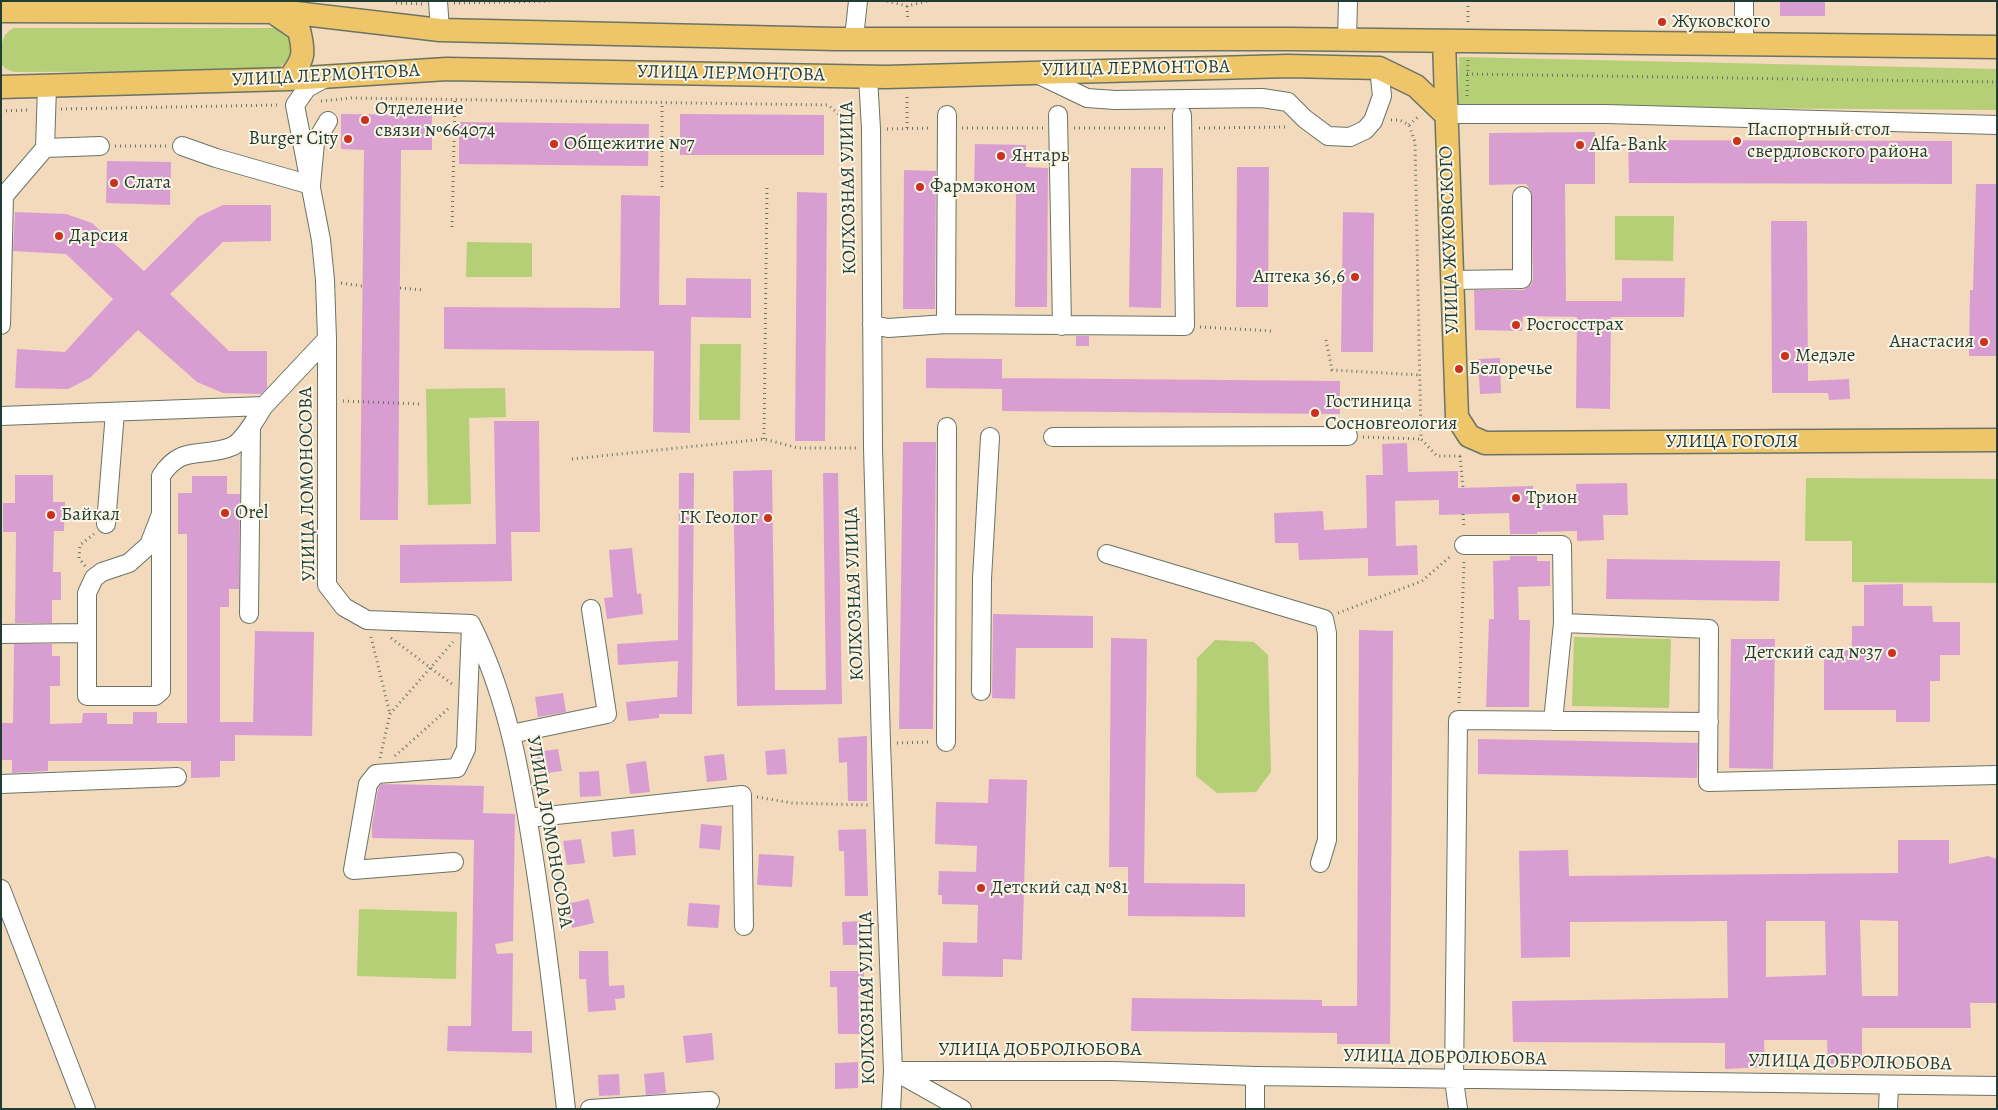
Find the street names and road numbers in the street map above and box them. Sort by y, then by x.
street label: УЛИЦА ЛЕРМОНТОВА [1042,56,1230,82]
street label: УЛИЦА ЛЕРМОНТОВА [232,60,420,92]
street label: УЛИЦА ЛЕРМОНТОВА [637,61,825,87]
street label: КОЛХОЗНАЯ УЛИЦА [836,101,862,275]
street label: УЛИЦА ЖУКОВСКОГО [1435,145,1465,335]
street label: УЛИЦА ЛОМОНОСОВА [295,387,321,581]
street label: УЛИЦА ГОГОЛЯ [1666,431,1798,453]
street label: КОЛХОЗНАЯ УЛИЦА [841,507,869,681]
street label: УЛИЦА ЛОМОНОСОВА [521,734,577,930]
street label: КОЛХОЗНАЯ УЛИЦА [855,911,881,1085]
street label: УЛИЦА ДОБРОЛЮБОВА [938,1039,1142,1061]
street label: УЛИЦА ДОБРОЛЮБОВА [1343,1045,1547,1071]
street label: УЛИЦА ДОБРОЛЮБОВА [1748,1050,1952,1076]

